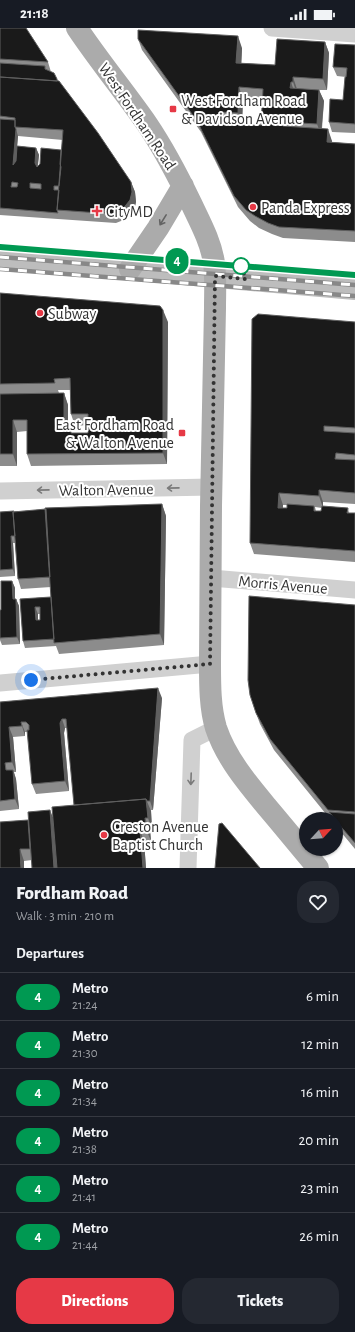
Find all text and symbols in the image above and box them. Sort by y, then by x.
text: 21:18 [20,6,49,21]
street label: West Fordham Road [96,60,179,173]
place label: West Fordham Road & Davidson Avenue [181,93,306,127]
marker: West Fordham Road & Davidson Avenue [168,104,178,114]
place label: Panda Express [261,200,350,216]
marker: Panda Express [248,202,258,212]
place label: CityMD [106,204,153,221]
marker: CityMD [91,205,103,217]
one-way arrow [158,214,166,226]
line badge: 4 [164,248,190,274]
text: 4 [173,254,181,268]
unlabelled marker [232,257,250,275]
place label: Subway [48,306,96,323]
marker: Subway [35,308,45,318]
place label: East Fordham Road & Walton Avenue [55,417,174,451]
marker: East Fordham Road & Walton Avenue [177,428,187,438]
street label: Walton Avenue [58,481,154,499]
one-way arrow [167,484,180,492]
one-way arrow [37,487,50,494]
street label: Morris Avenue [238,573,328,597]
your location [21,670,41,690]
one-way arrow [187,772,195,785]
north arrow [299,812,343,856]
map controls [299,812,343,856]
place label: Creston Avenue Baptist Church [112,819,209,853]
marker: Creston Avenue Baptist Church [99,830,109,840]
button: heart [297,881,339,923]
text: Fordham Road [16,884,128,903]
text: Walk · 3 min · 210 m [16,910,114,923]
text: Departures [16,946,84,961]
text: Metro [72,981,109,996]
text: 6 min [306,989,339,1004]
text: 4 [34,990,42,1004]
text: 21:24 [72,999,98,1012]
text: Metro [72,1029,109,1044]
text: 12 min [301,1037,339,1052]
text: 4 [34,1038,42,1052]
text: 21:30 [72,1047,98,1060]
text: Metro [72,1077,109,1092]
text: 16 min [301,1085,339,1100]
text: 4 [34,1086,42,1100]
text: 21:34 [72,1095,97,1108]
text: Metro [72,1125,109,1140]
text: 20 min [298,1133,339,1148]
text: 4 [34,1134,42,1148]
text: 21:38 [72,1143,97,1156]
text: Metro [72,1173,109,1188]
text: 23 min [300,1181,339,1196]
text: 4 [34,1182,42,1196]
text: 21:41 [72,1191,96,1204]
text: Metro [72,1221,109,1236]
text: 26 min [299,1229,339,1244]
text: 4 [34,1230,42,1244]
text: 21:44 [72,1239,98,1252]
button: Directions [16,1278,174,1324]
button: Tickets [182,1278,339,1324]

